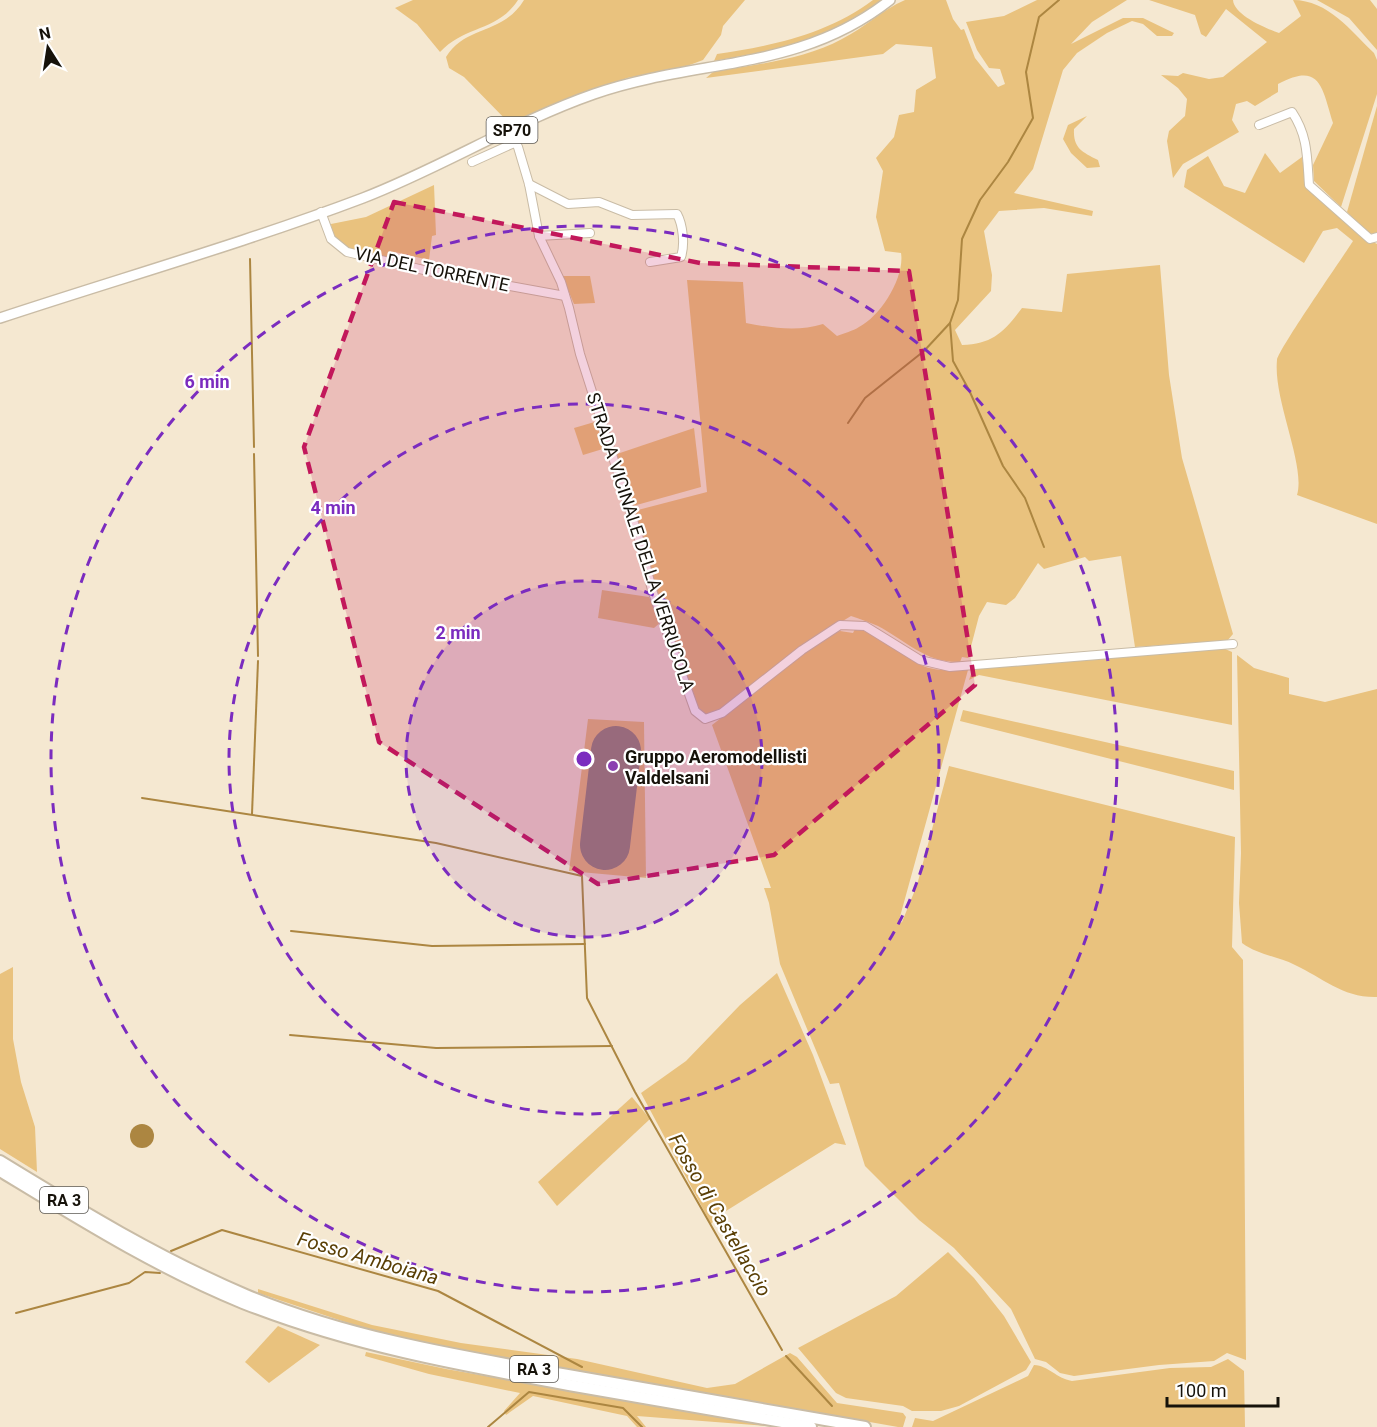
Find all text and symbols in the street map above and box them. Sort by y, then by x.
north arrow [18,18,78,78]
text: N [37,23,52,44]
road number: SP70 [486,117,538,143]
street label: VIA DEL TORRENTE [353,242,511,296]
text: 6 min [184,371,230,392]
street label: STRADA VICINALE DELLA VERRUCOLA [583,390,699,694]
text: 4 min [310,497,356,518]
text: 2 min [435,622,481,643]
place label: Gruppo Aeromodellisti Valdelsani [625,746,807,788]
centre of rings [574,749,594,769]
marker: Gruppo Aeromodellisti Valdelsani [606,759,620,773]
water label: Fosso di Castellaccio [664,1129,776,1301]
road number: RA 3 [40,1187,88,1213]
water label: Fosso Amboiana [295,1226,441,1290]
road number: RA 3 [510,1356,558,1382]
scale bar [1167,1370,1278,1408]
text: 100 m [1176,1380,1227,1401]

